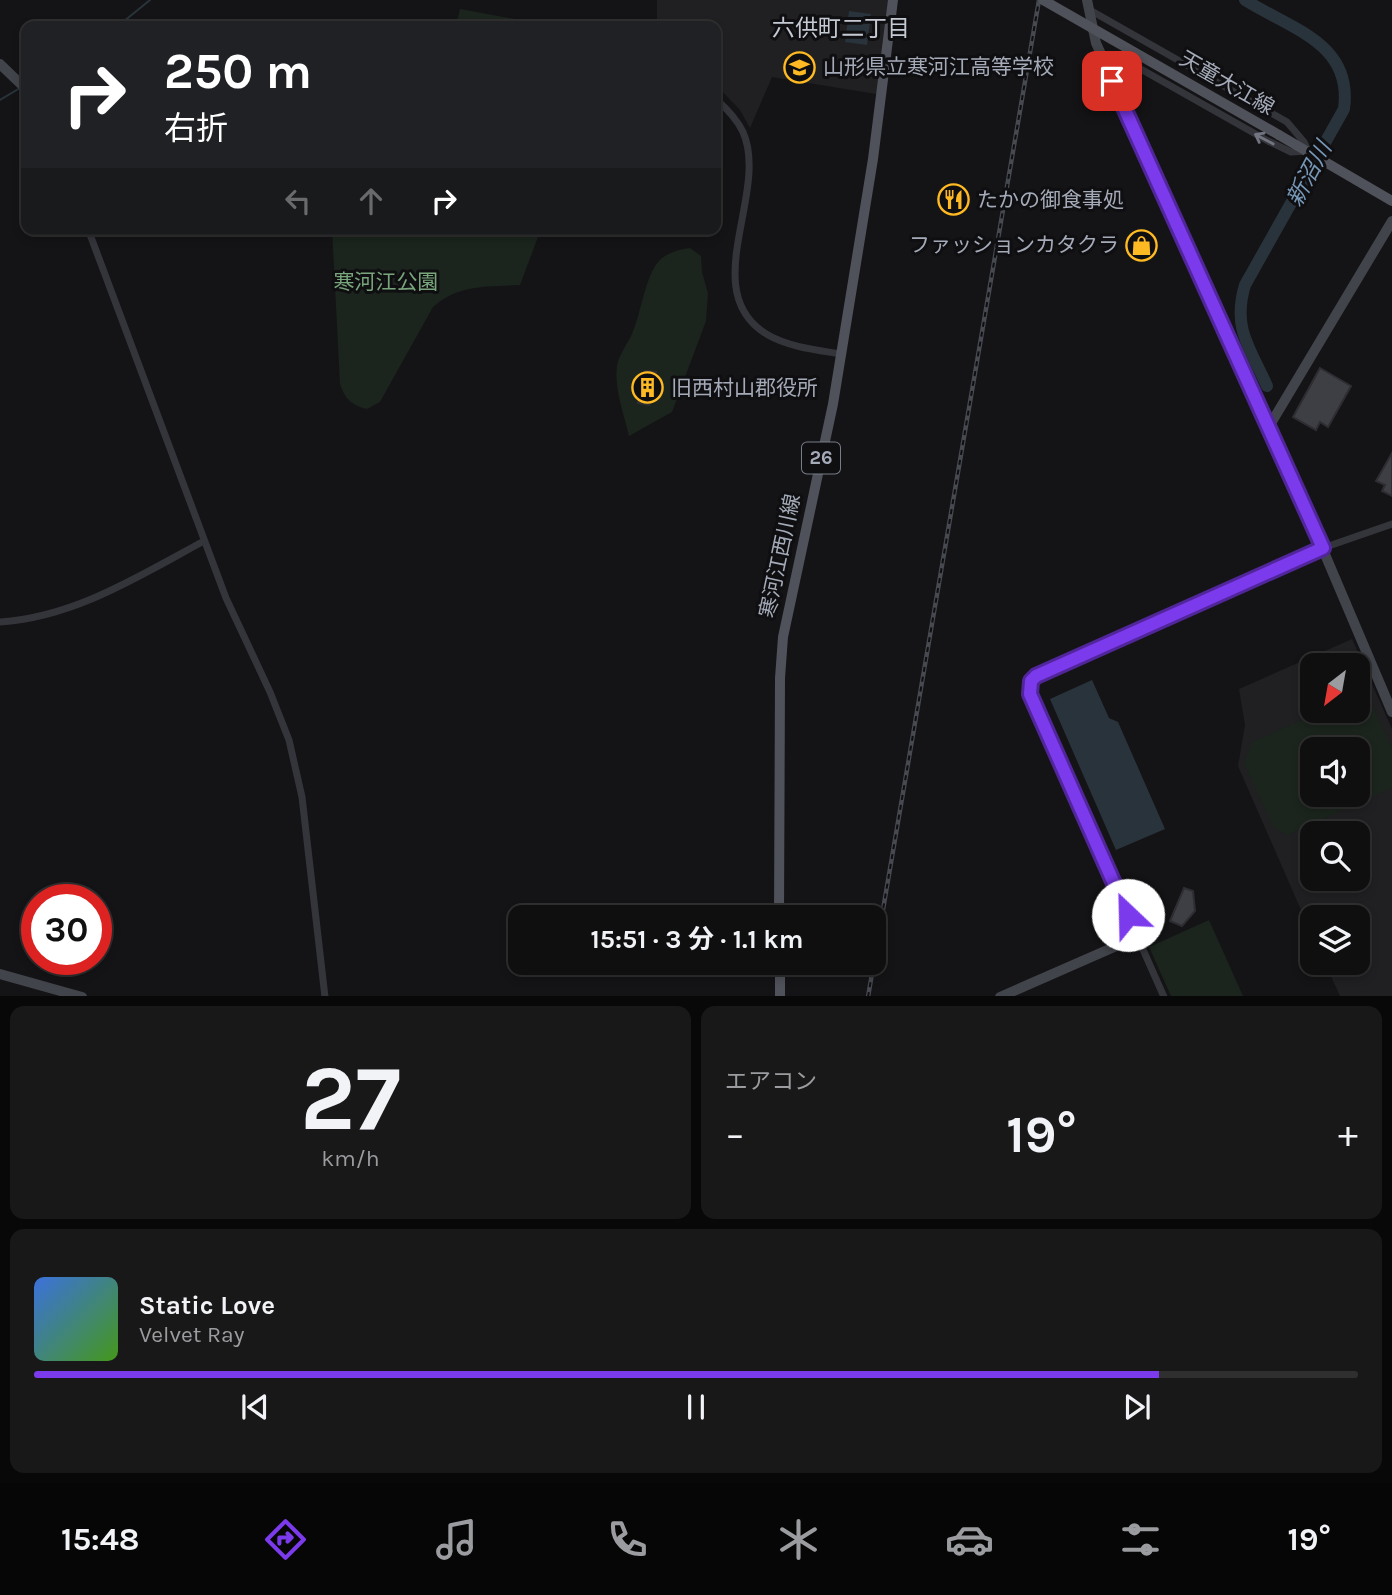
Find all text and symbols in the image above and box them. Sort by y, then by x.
district label: 六供町二丁目 [772,15,910,42]
text: 250 m [164,43,312,100]
street label: 天童大江線 [1176,46,1278,120]
icon: right [49,49,140,140]
school or university icon: 山形県立寒河江高等学校 [783,50,817,84]
pin [1082,51,1142,111]
place label: 山形県立寒河江高等学校 [823,55,1054,79]
icon: arrive [1093,62,1131,100]
text: 右折 [164,110,228,147]
one-way arrow [1254,132,1275,145]
water label: 新沼川 [1281,135,1339,211]
icon: left [279,182,317,220]
icon: ahead [352,182,390,220]
icon: right [425,182,463,220]
restaurant icon: たかの御食事処 [937,183,971,217]
place label: たかの御食事処 [977,188,1124,212]
shop icon: ファッションカタクラ [1125,228,1159,262]
place label: ファッションカタクラ [909,233,1119,257]
park label: 寒河江公園 [334,270,439,294]
building icon: 旧西村山郡役所 [631,371,665,405]
place label: 旧西村山郡役所 [671,376,818,400]
road number: 26 [802,442,840,474]
street label: 寒河江西川線 [755,492,805,620]
north arrow [1300,653,1370,723]
map controls [1300,653,1370,975]
button: sound [1300,737,1370,807]
button: search [1300,821,1370,891]
position arrow [1091,878,1165,952]
speed limit sign: 30 [21,884,112,975]
button: layers [1300,905,1370,975]
text: 15:51 · 3 分 · 1.1 km [591,924,803,955]
text: 27 [300,1046,401,1152]
text: エアコン [725,1068,817,1095]
text: 19° [1006,1104,1077,1165]
text: − [725,1112,745,1157]
text: + [1338,1112,1358,1157]
text: km/h [321,1145,380,1172]
text: Static Love [139,1290,275,1321]
text: Velvet Ray [139,1321,244,1348]
icon: previous [236,1388,274,1426]
icon: pause [677,1388,715,1426]
icon: next [1118,1388,1156,1426]
icon: directions [261,1515,310,1564]
icon: music [432,1515,481,1564]
icon: phone [603,1515,652,1564]
icon: climate [774,1515,823,1564]
icon: car [945,1515,994,1564]
icon: filters [1116,1515,1165,1564]
text: 15:48 [61,1521,139,1558]
text: 19° [1288,1521,1331,1558]

